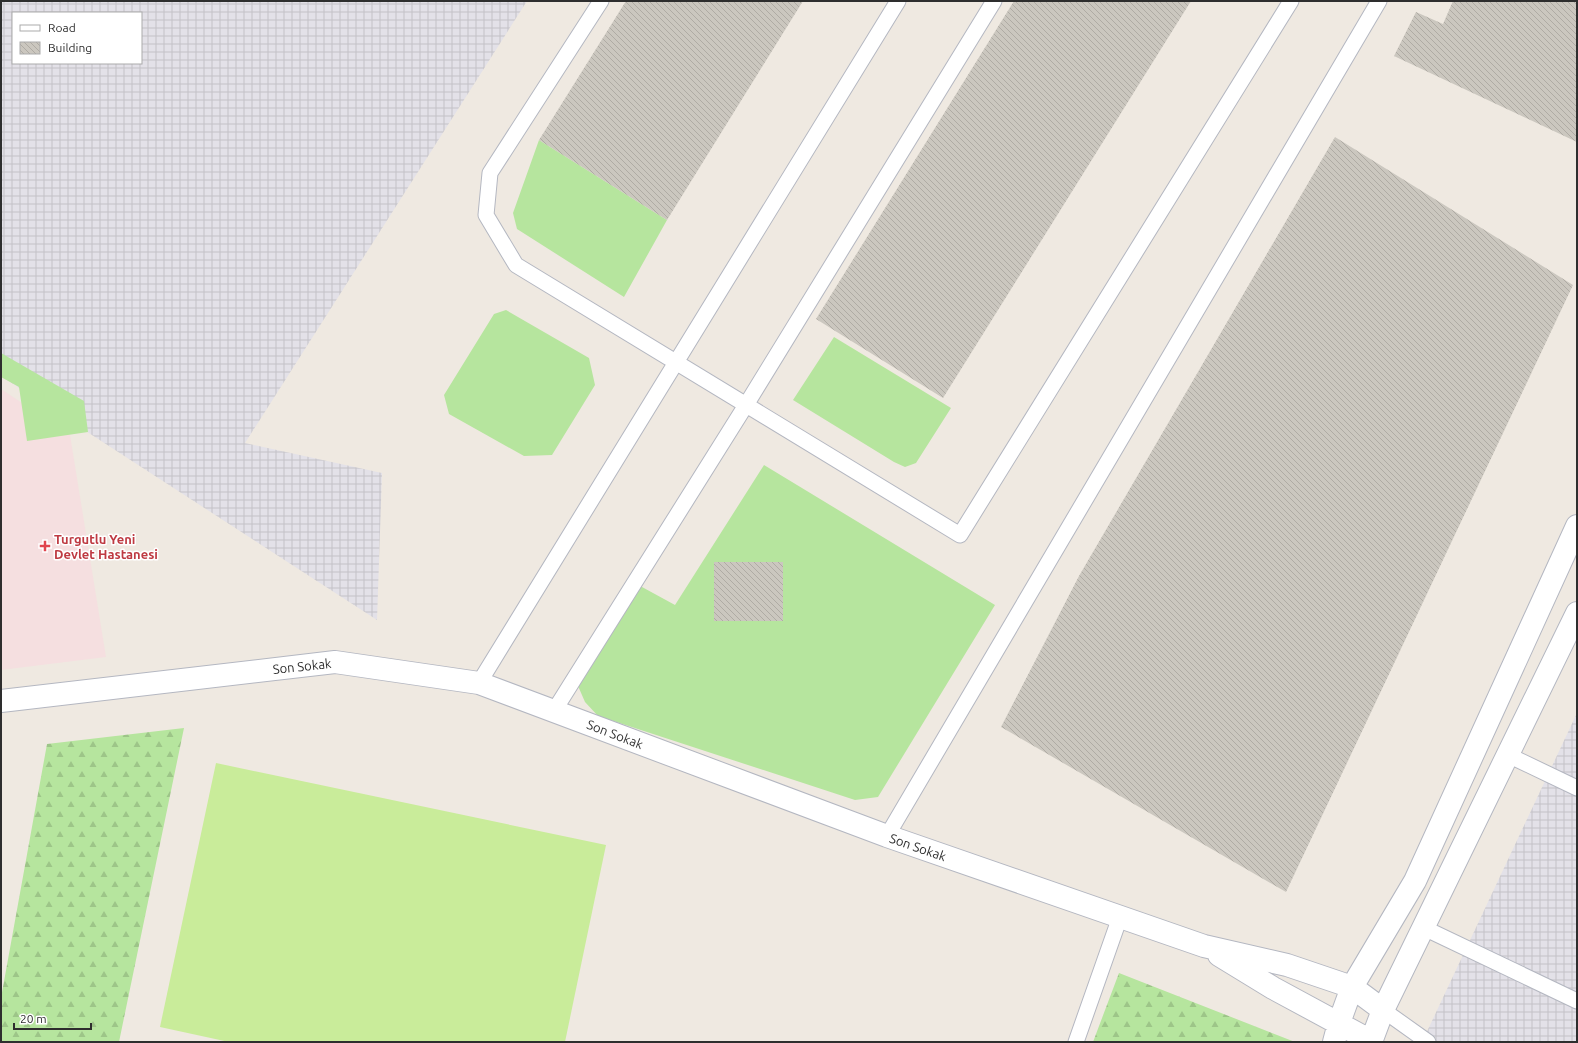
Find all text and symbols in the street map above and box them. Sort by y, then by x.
legend [12,12,142,64]
text: Road [48,21,76,34]
text: Building [48,41,92,54]
place label: Turgutlu Yeni Devlet Hastanesi [54,532,158,561]
marker: Turgutlu Yeni Devlet Hastanesi [39,540,51,552]
street label: Son Sokak [272,656,333,676]
street label: Son Sokak [585,717,645,751]
street label: Son Sokak [888,831,949,863]
scale bar [14,1005,91,1031]
text: 20 m [20,1012,47,1025]

